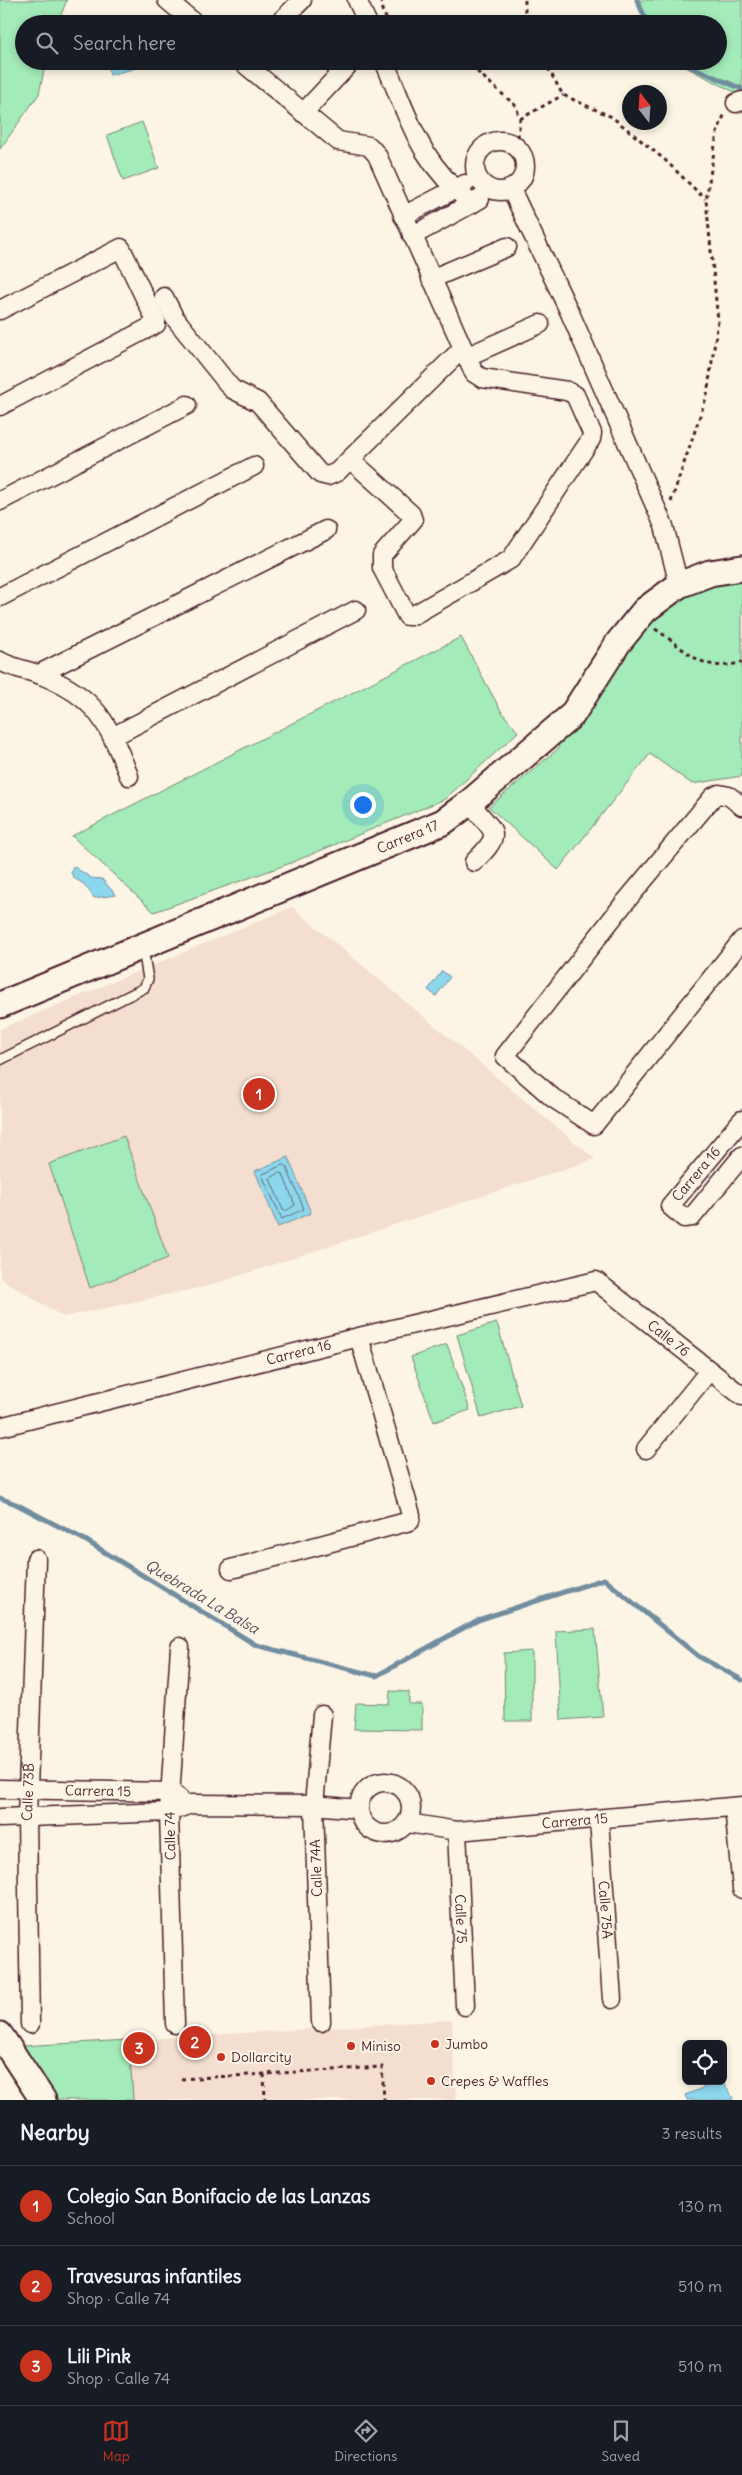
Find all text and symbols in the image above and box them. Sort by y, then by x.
search box [15,15,727,70]
icon: search [33,29,61,57]
text: Search here [73,31,176,55]
north arrow [622,85,667,130]
your location [350,792,376,818]
street label: Carrera 17 [374,816,441,857]
pin: 1 [243,1075,275,1113]
street label: Carrera 16 [668,1143,724,1205]
street label: Calle 76 [644,1316,693,1360]
street label: Carrera 16 [264,1335,333,1369]
water label: Quebrada La Balsa [142,1555,264,1639]
street label: Calle 73B [18,1763,38,1821]
street label: Carrera 15 [65,1781,131,1800]
street label: Carrera 15 [541,1809,609,1833]
street label: Calle 74 [161,1811,179,1861]
street label: Calle 74A [306,1839,326,1897]
street label: Calle 75A [594,1880,617,1939]
street label: Calle 75 [451,1894,471,1944]
pin: 2 [179,2023,211,2061]
pin: 3 [123,2029,155,2067]
place label: Jumbo [445,2035,488,2053]
place label: Miniso [361,2037,401,2055]
marker: Jumbo [429,2038,441,2050]
marker: Miniso [345,2040,357,2052]
map controls [682,2040,727,2085]
button: locate [682,2040,727,2085]
place label: Dollarcity [231,2048,292,2066]
marker: Dollarcity [215,2051,227,2063]
place label: Crepes & Waffles [441,2072,549,2090]
marker: Crepes & Waffles [425,2075,437,2087]
text: Nearby [20,2119,90,2146]
text: 3 results [662,2123,722,2143]
text: Colegio San Bonifacio de las Lanzas [67,2184,370,2208]
text: 1 [33,2196,39,2216]
text: 130 m [678,2196,722,2216]
text: School [67,2208,115,2228]
text: Travesuras infantiles [67,2264,241,2288]
text: 2 [32,2276,40,2296]
text: 510 m [678,2276,722,2296]
text: Shop · Calle 74 [67,2288,170,2308]
text: Lili Pink [67,2344,131,2368]
text: 3 [31,2356,41,2376]
text: 510 m [678,2356,722,2376]
text: Shop · Calle 74 [67,2368,170,2388]
tab: Map [102,2417,130,2465]
tab: Directions [334,2417,397,2465]
tab: Saved [602,2417,640,2465]

